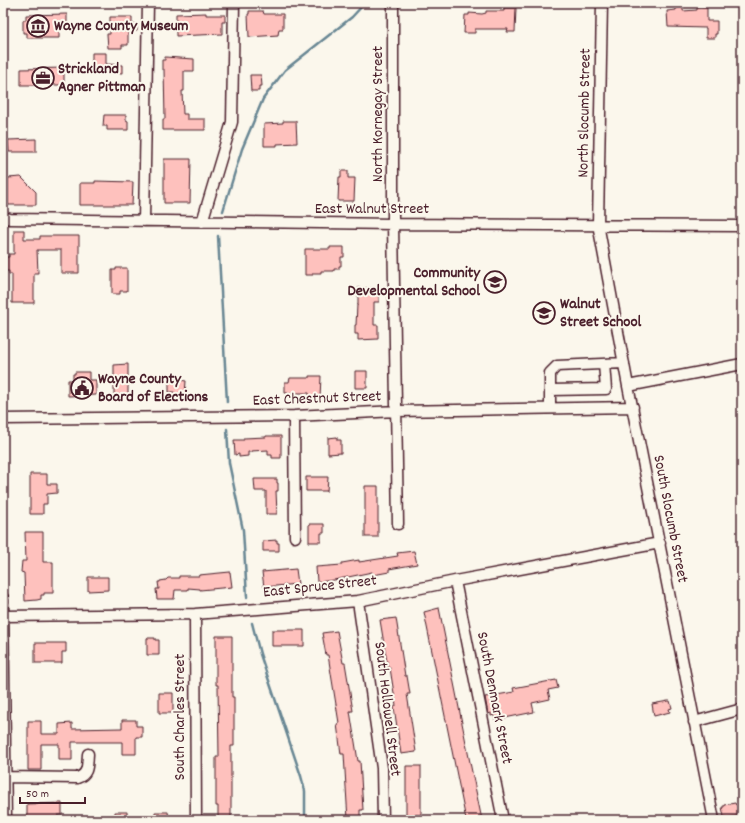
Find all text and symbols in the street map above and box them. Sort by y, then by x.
museum icon: Wayne County Museum [25,13,51,39]
place label: Wayne County Museum [54,15,189,38]
street label: North Kornegay Street [367,46,390,182]
street label: North Slocumb Street [572,48,598,178]
place label: Strickland Agner Pittman [58,58,146,99]
office icon: Strickland Agner Pittman [30,65,56,91]
street label: East Walnut Street [315,198,429,221]
place label: Community Developmental School [348,262,482,303]
school or university icon: Community Developmental School [482,269,508,295]
place label: Walnut Street School [560,293,642,334]
school or university icon: Walnut Street School [531,300,557,326]
place label: Wayne County Board of Elections [98,368,209,409]
public building icon: Wayne County Board of Elections [69,375,95,401]
street label: East Chestnut Street [252,385,382,413]
street label: South Slocumb Street [646,453,694,585]
street label: East Spruce Street [262,570,378,604]
street label: South Denmark Street [470,630,518,766]
street label: South Hollowell Street [367,640,407,778]
street label: South Charles Street [169,654,192,780]
scale bar [20,779,85,805]
text: 50 m [26,786,49,803]

